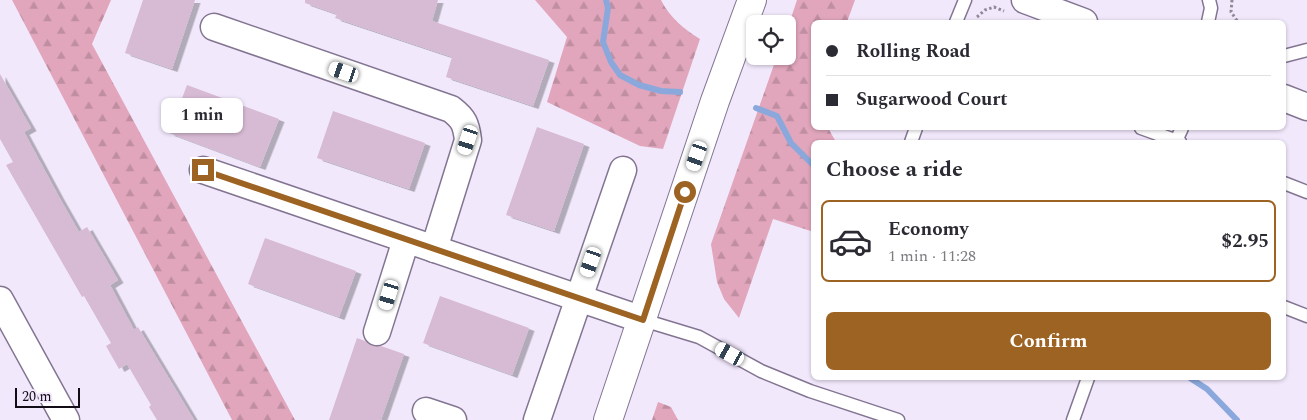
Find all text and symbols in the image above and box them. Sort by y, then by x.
map controls [746,15,796,65]
button: locate [746,15,796,65]
text: Rolling Road [856,37,971,66]
car [327,60,360,84]
text: Sugarwood Court [856,85,1008,114]
callout: 1 min [162,98,244,132]
text: 1 min [181,103,223,127]
car [456,123,479,157]
car [685,139,708,173]
text: Choose a ride [826,153,963,186]
route end [192,159,214,181]
route start [674,181,696,203]
text: Economy [888,215,969,244]
icon: car [828,219,873,264]
text: $2.95 [1221,227,1269,256]
text: 1 min · 11:28 [888,244,976,268]
car [579,245,602,279]
car [377,278,400,312]
button: Confirm [826,312,1271,370]
car [713,340,746,368]
scale bar [15,385,80,408]
text: 20 m [22,386,52,407]

